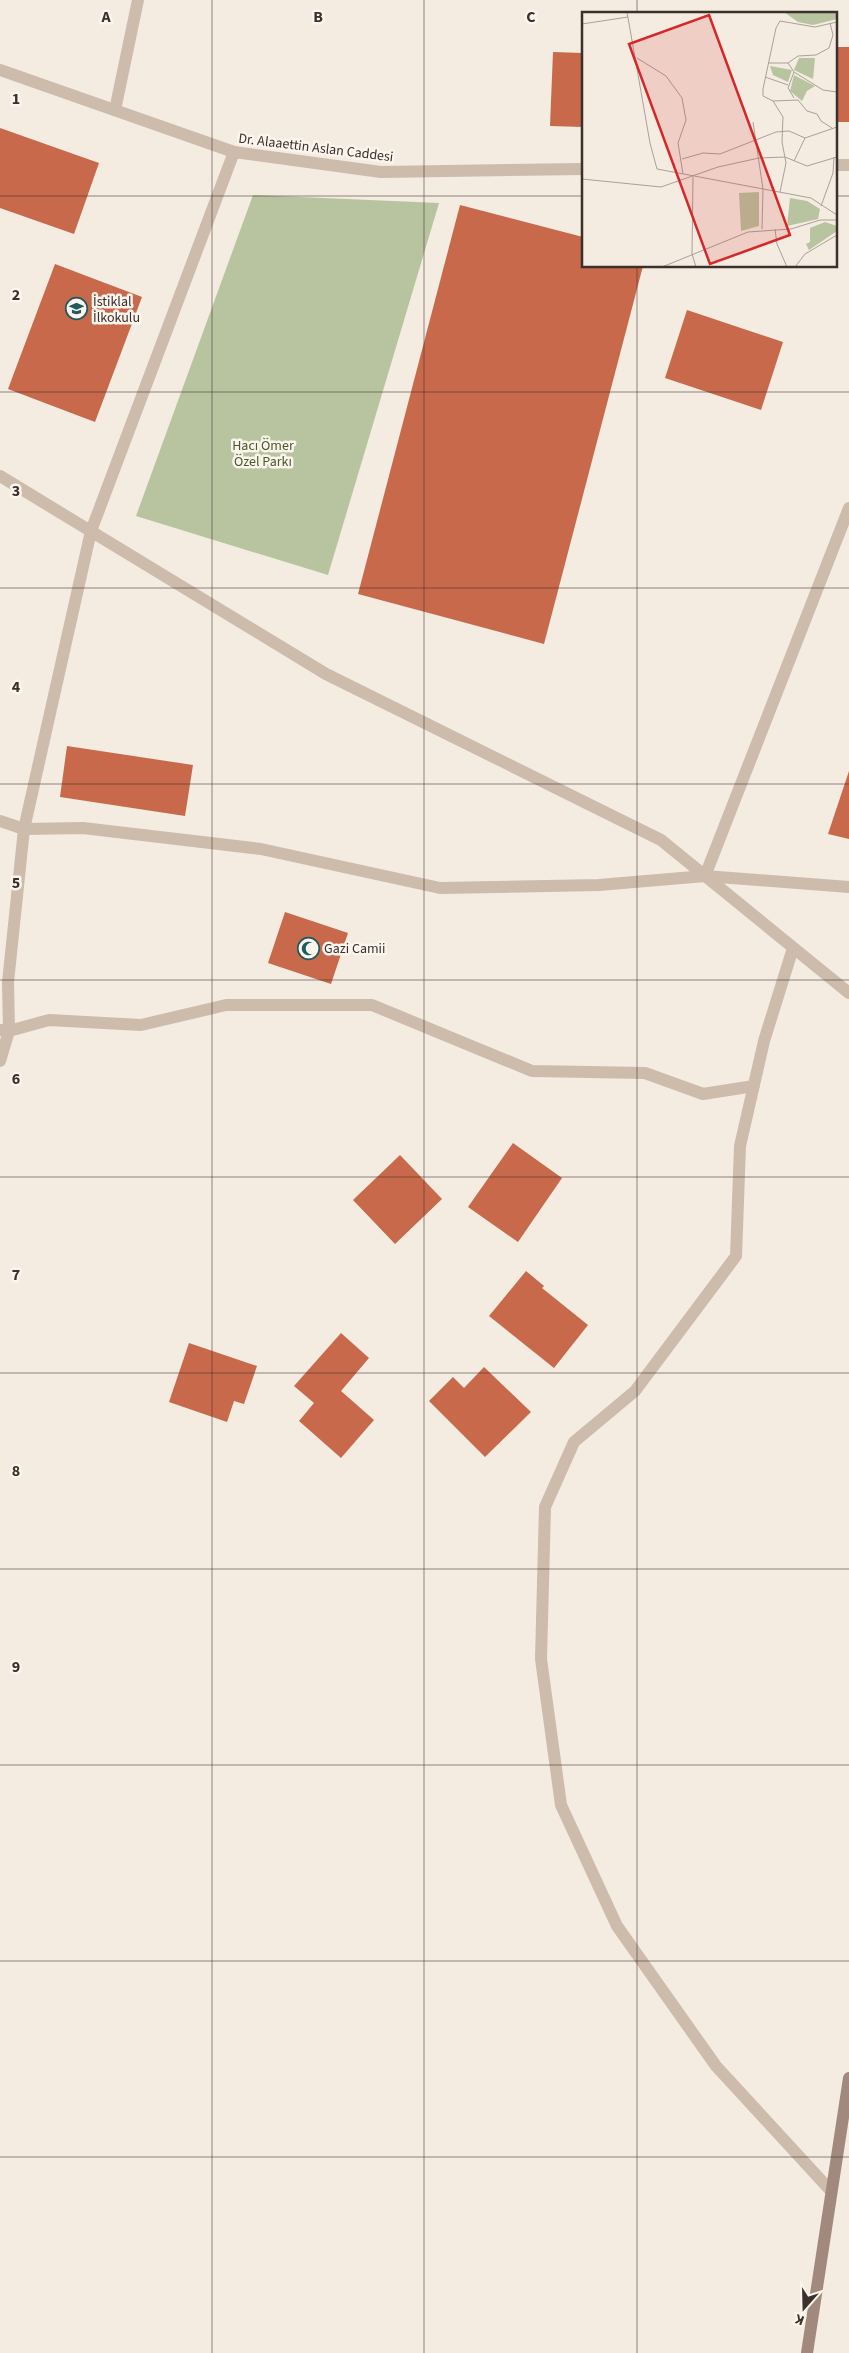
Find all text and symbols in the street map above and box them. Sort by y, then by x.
text: A [100,6,111,28]
text: B [313,6,323,28]
text: C [526,6,536,28]
inset map [582,12,836,268]
text: 1 [12,88,20,110]
street label: Dr. Alaaettin Aslan Caddesi [237,129,394,167]
text: 2 [12,284,20,306]
place label: İstiklal İlkokulu [93,292,140,328]
school or university icon: İstiklal İlkokulu [65,297,89,321]
park label: Hacı Ömer Özel Parkı [232,436,294,472]
text: 3 [12,480,20,502]
text: 4 [12,676,21,698]
text: 5 [12,872,20,894]
mosque icon: Gazi Camii [296,936,320,960]
place label: Gazi Camii [324,939,385,959]
text: 6 [12,1068,20,1090]
text: 7 [12,1264,20,1286]
text: 8 [12,1460,20,1482]
text: 9 [12,1656,20,1678]
north arrow [779,2283,829,2333]
text: K [792,2308,807,2330]

